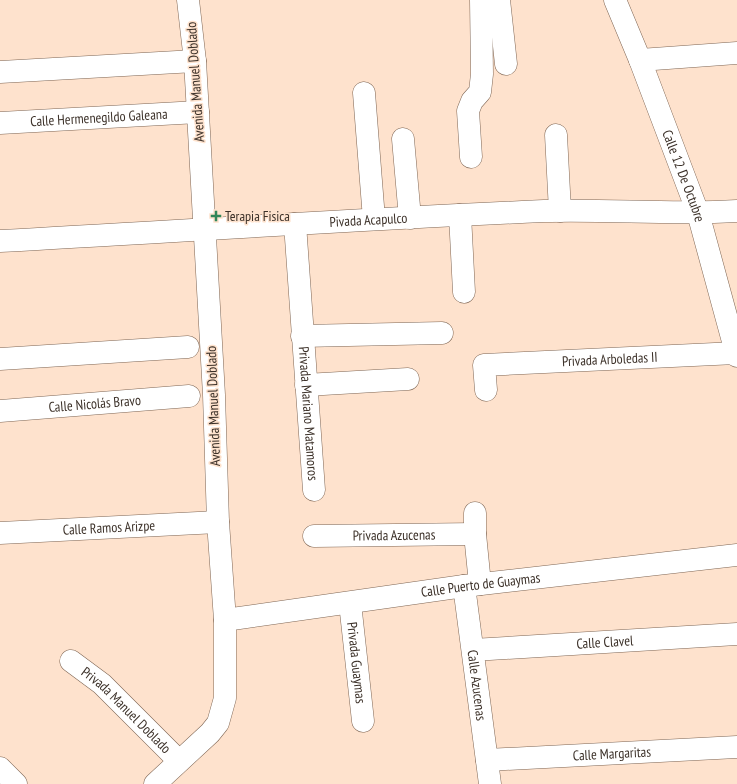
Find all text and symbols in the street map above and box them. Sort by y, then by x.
street label: Avenida Manuel Doblado [182,21,208,143]
street label: Calle Hermenegildo Galeana [30,105,168,130]
street label: Calle 12 De Octubre [658,127,709,224]
place label: Terapia Fisica [225,207,290,225]
street label: Pivada Acapulco [329,209,408,231]
marker: Terapia Fisica [210,210,222,222]
street label: Avenida Manuel Doblado [202,346,224,466]
street label: Privada Mariano Matamoros [295,346,322,482]
street label: Privada Arboledas II [562,348,658,370]
street label: Calle Nicolás Bravo [48,391,142,416]
street label: Calle Ramos Arizpe [62,516,156,539]
street label: Privada Azucenas [353,525,436,545]
street label: Calle Puerto de Guaymas [420,568,541,601]
street label: Privada Guaymas [343,621,370,705]
street label: Calle Clavel [576,631,634,653]
street label: Calle Azucenas [463,649,491,722]
street label: Privada Manuel Doblado [78,663,175,757]
street label: Calle Margaritas [572,742,652,765]

